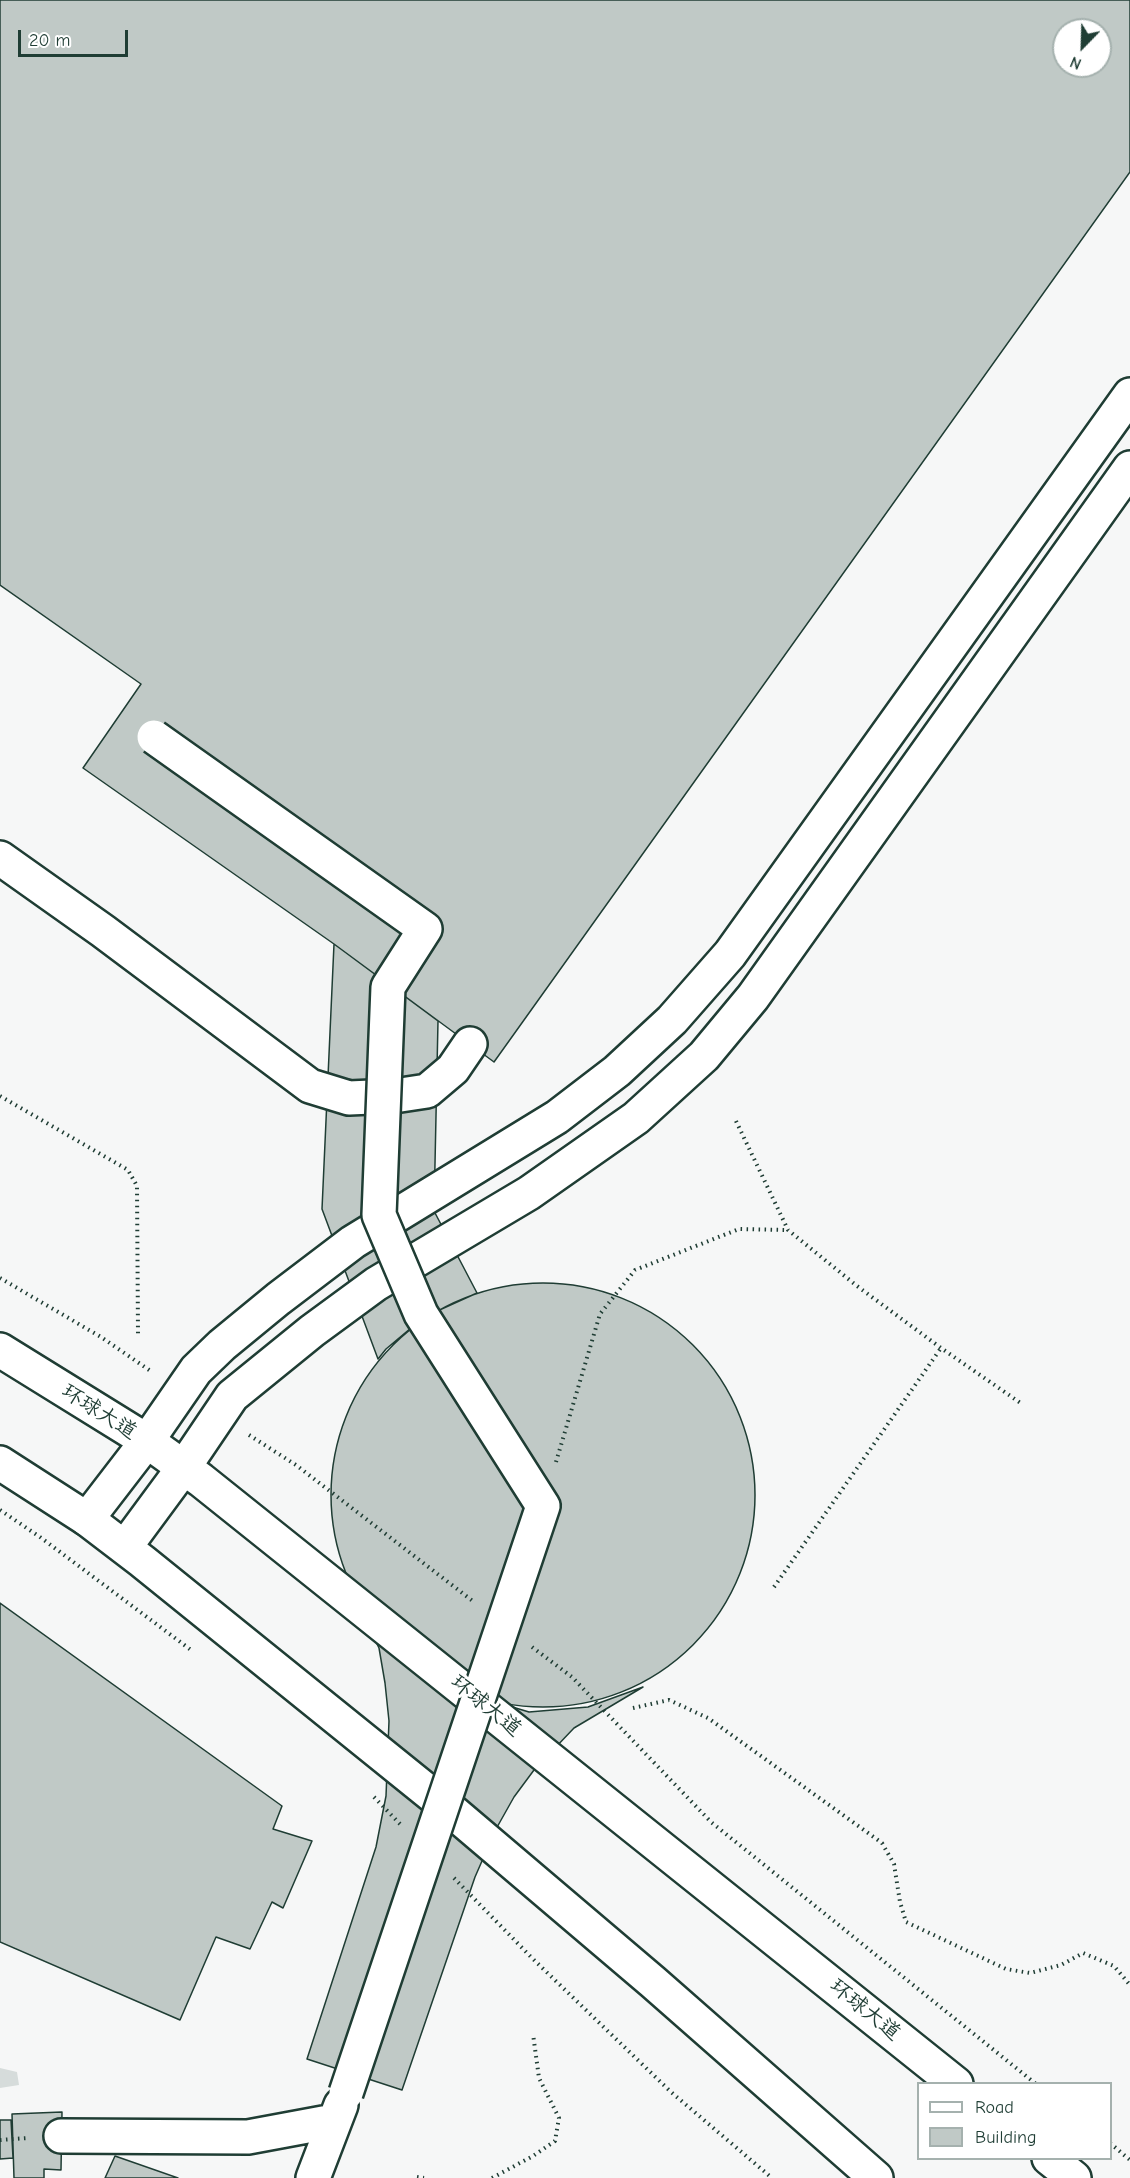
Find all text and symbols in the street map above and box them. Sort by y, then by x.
scale bar [21,18,130,56]
north arrow [1052,18,1112,78]
text: 20 m [29,30,70,51]
text: N [1067,52,1084,73]
street label: 环球大道 [57,1379,141,1445]
street label: 环球大道 [445,1670,527,1742]
street label: 环球大道 [824,1974,906,2046]
legend [917,2082,1112,2160]
text: Road [975,2097,1014,2118]
text: Building [975,2127,1037,2148]

